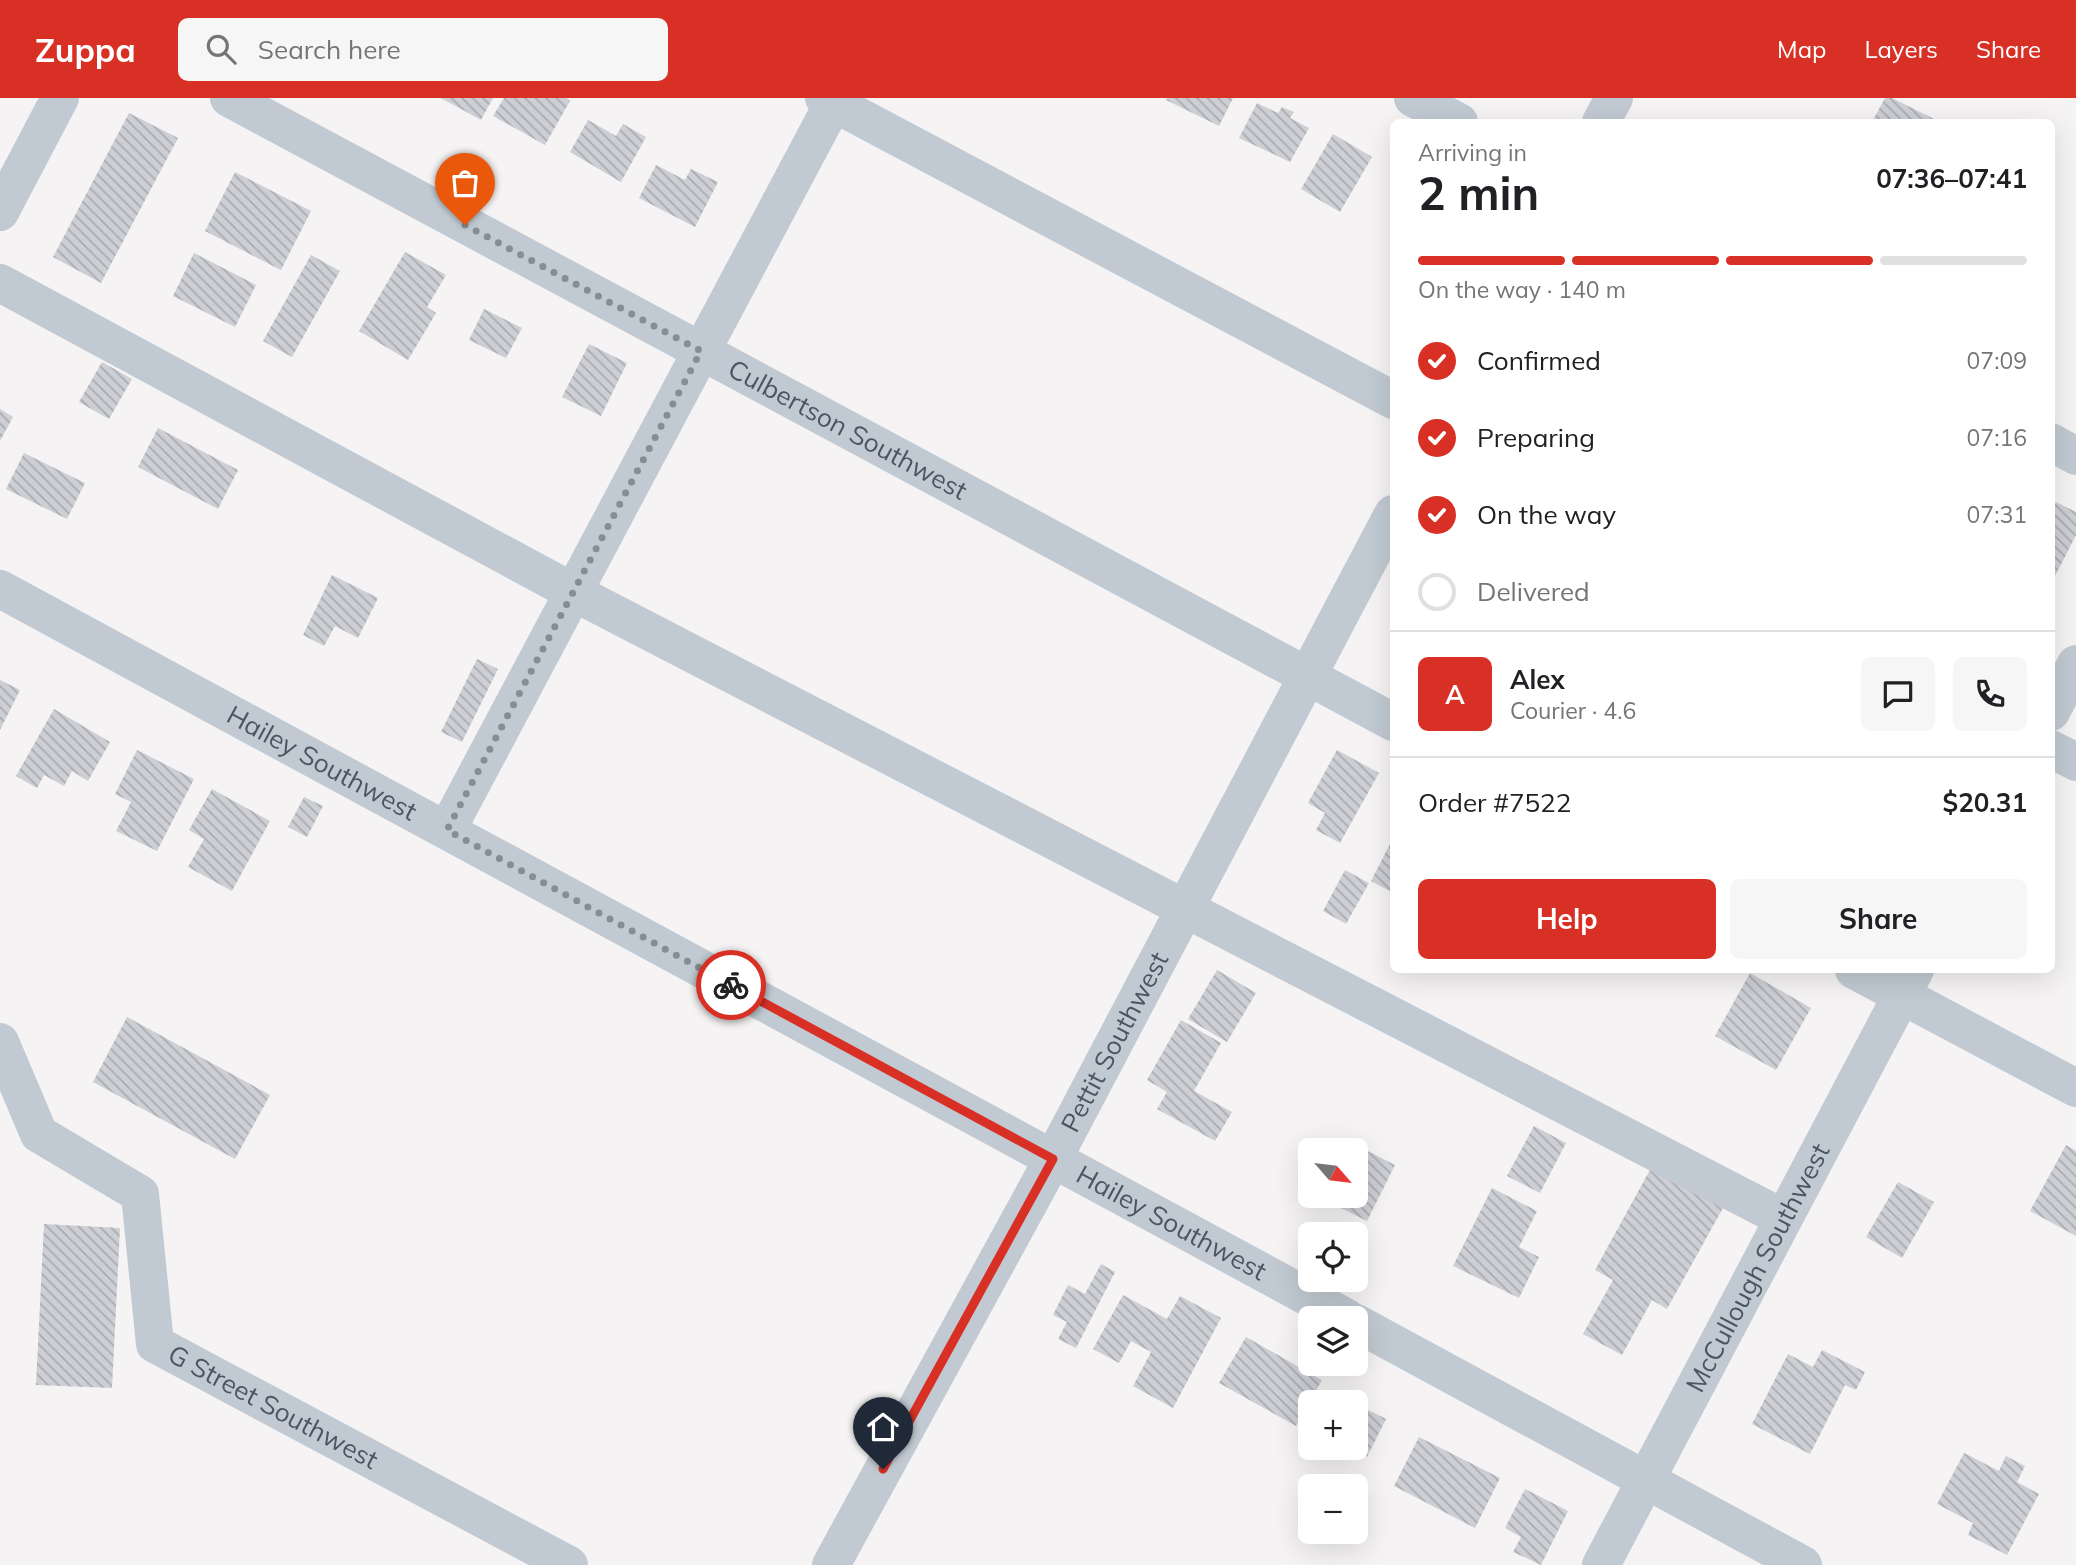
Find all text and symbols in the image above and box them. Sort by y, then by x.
search box [178,18,668,81]
text: Zuppa [35,29,136,70]
icon: search [202,30,240,68]
text: Search here [258,33,401,66]
text: Map [1777,34,1826,64]
text: Layers [1864,34,1938,64]
text: Share [1976,34,2041,64]
text: Arriving in [1418,138,1527,167]
pin [435,153,495,225]
text: 07:36–07:41 [1876,162,2027,195]
icon: bag [446,164,484,202]
text: 2 min [1418,164,1539,222]
text: On the way · 140 m [1418,275,1626,304]
icon: check [1418,342,1456,380]
text: Confirmed [1477,344,1601,377]
text: 07:09 [1967,346,2027,375]
street label: Culbertson Southwest [723,352,973,507]
icon: check [1418,419,1456,457]
text: Preparing [1477,421,1595,454]
text: 07:16 [1967,423,2027,452]
icon: check [1418,496,1456,534]
text: On the way [1477,498,1616,531]
text: 07:31 [1967,500,2027,529]
text: Delivered [1477,575,1590,608]
button: chat [1861,657,1935,731]
button: phone [1953,657,2027,731]
text: Alex [1510,663,1565,696]
text: A [1445,678,1465,711]
text: Courier · 4.6 [1510,696,1636,725]
street label: Hailey Southwest [221,698,423,828]
text: Order #7522 [1418,786,1571,819]
text: $20.31 [1943,786,2027,819]
button: Help [1418,879,1716,959]
button: Share [1730,879,2027,959]
street label: Pettit Southwest [1053,946,1175,1138]
courier [696,950,766,1020]
icon: bike [712,966,750,1004]
north arrow [1298,1138,1368,1208]
map controls [1298,1138,1368,1544]
street label: McCullough Southwest [1678,1138,1836,1398]
street label: Hailey Southwest [1071,1158,1272,1287]
button: locate [1298,1222,1368,1292]
button: layers [1298,1306,1368,1376]
street label: G Street Southwest [163,1337,384,1476]
button: + [1298,1390,1368,1460]
pin [853,1397,913,1469]
icon: home [864,1408,902,1446]
button: − [1298,1474,1368,1544]

